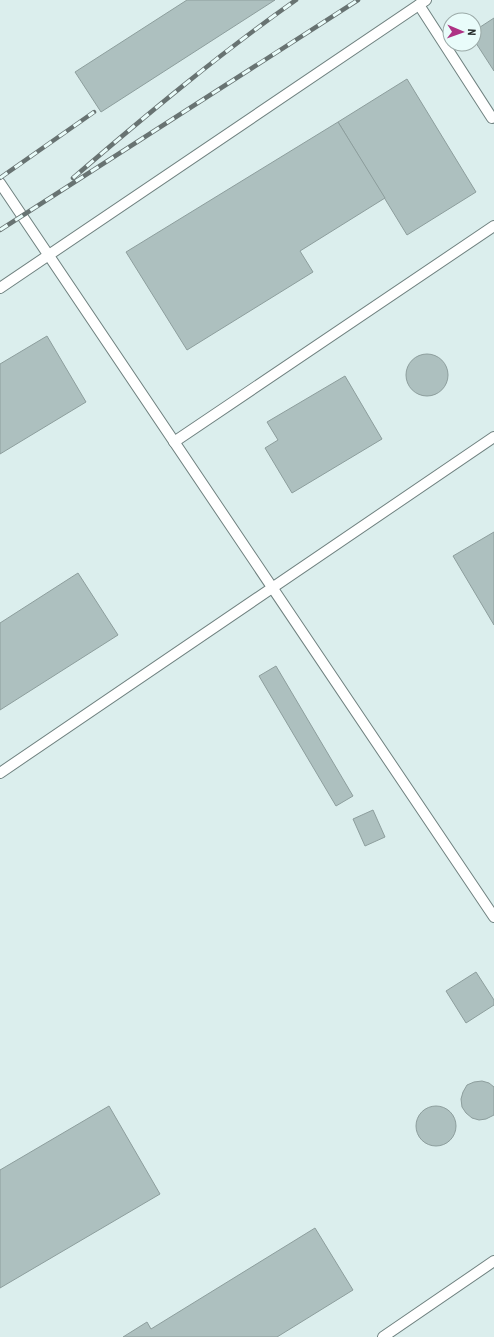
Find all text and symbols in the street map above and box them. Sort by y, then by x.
north arrow [442,12,482,52]
text: N [465,29,478,36]

